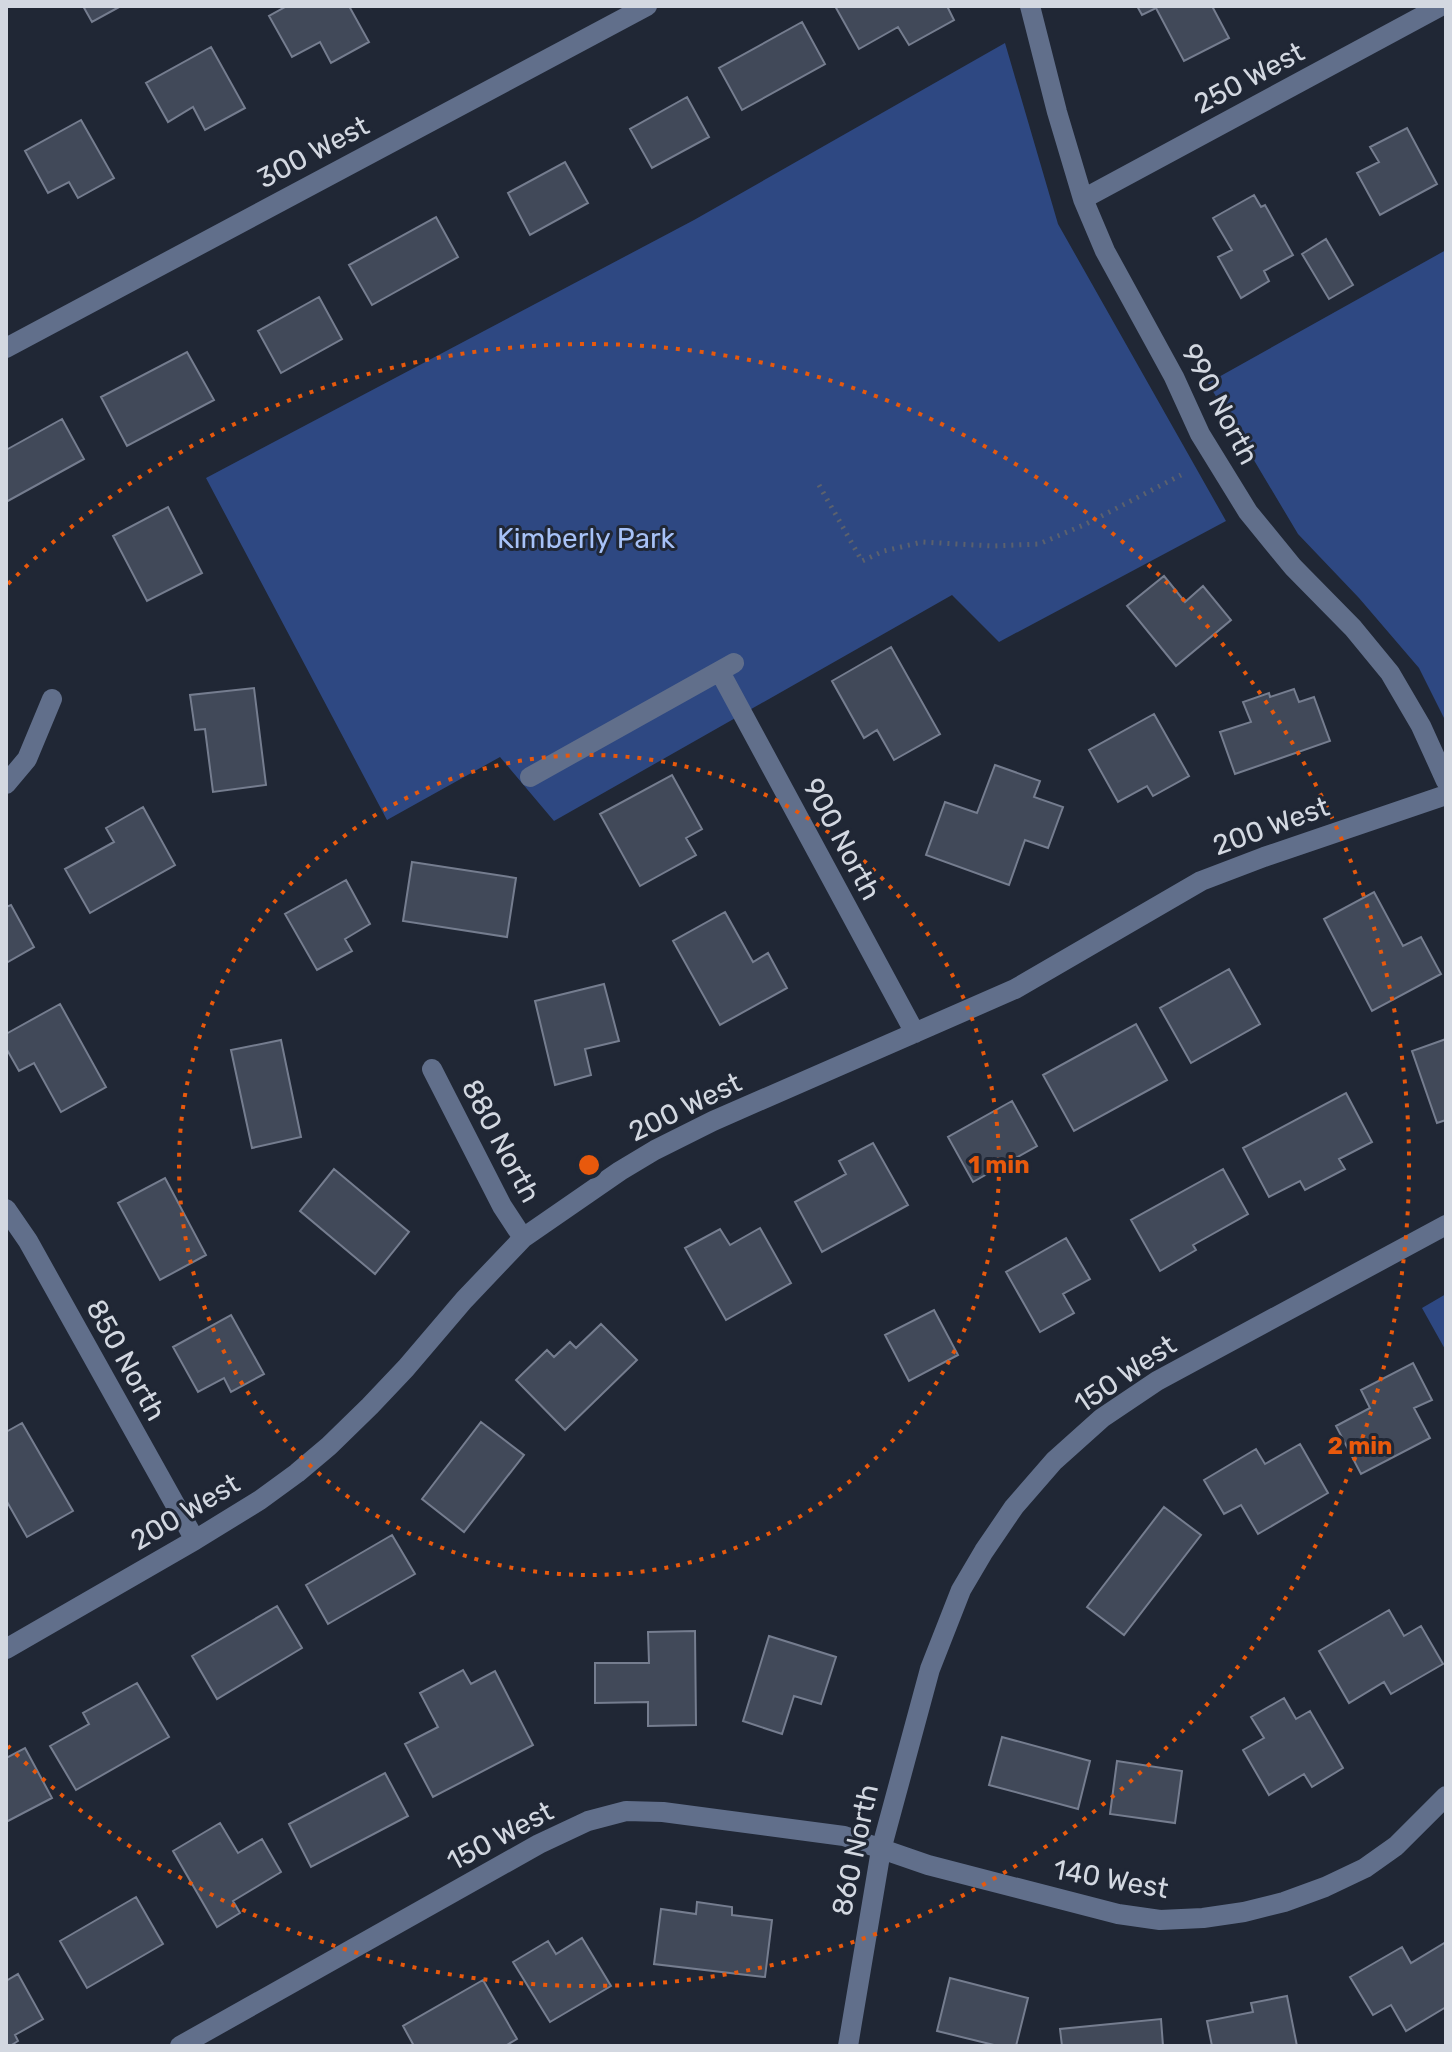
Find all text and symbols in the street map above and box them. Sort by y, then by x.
street label: 250 West [1188,35,1310,121]
street label: 300 West [252,109,374,195]
street label: 990 North [1174,338,1266,470]
park label: Kimberly Park [497,522,676,555]
street label: 900 North [796,772,888,906]
street label: 200 West [1208,790,1334,862]
street label: 200 West [623,1066,747,1148]
street label: 880 North [455,1074,547,1208]
centre of rings [575,1151,603,1179]
text: 1 min [968,1151,1030,1179]
street label: 850 North [79,1294,173,1426]
street label: 150 West [1068,1328,1182,1420]
text: 2 min [1328,1432,1393,1460]
street label: 200 West [125,1467,245,1557]
street label: 860 North [825,1781,885,1919]
street label: 150 West [441,1794,559,1878]
street label: 140 West [1051,1853,1171,1905]

